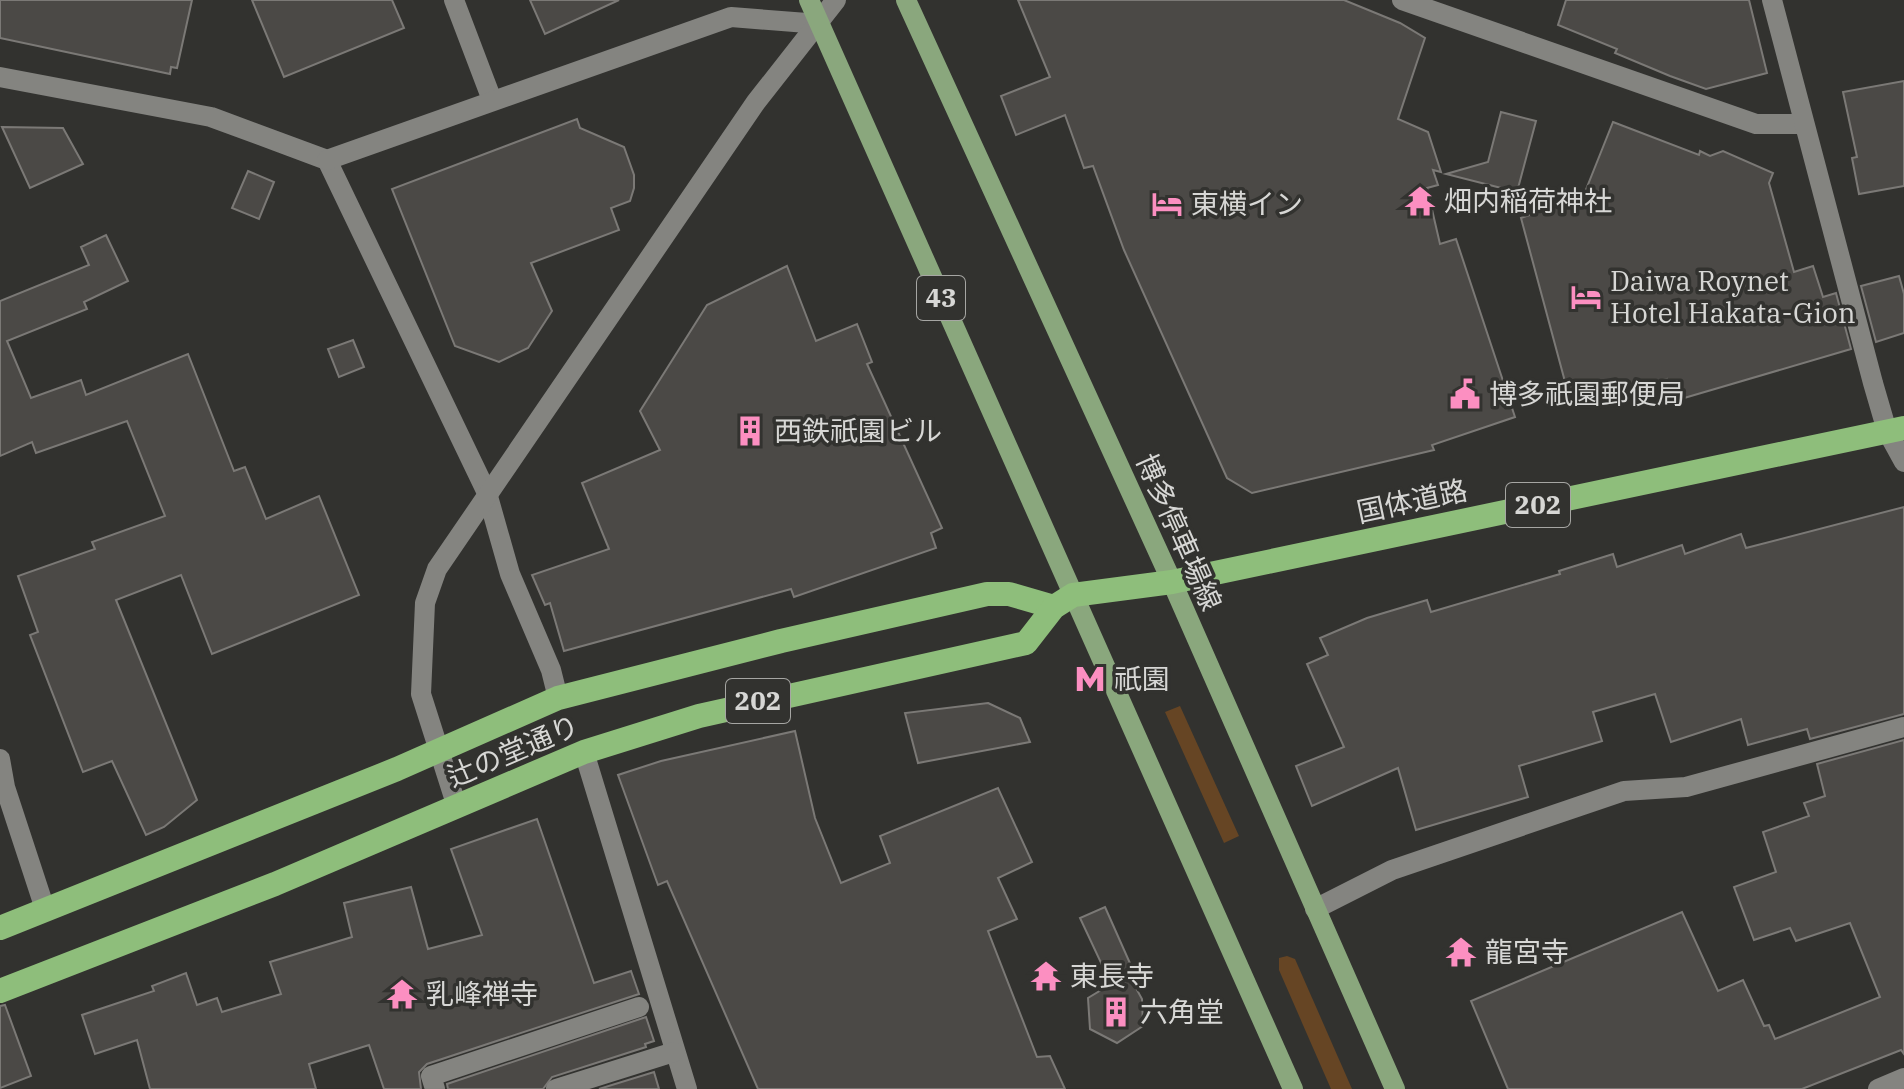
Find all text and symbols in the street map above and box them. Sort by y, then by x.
place label: 畑内稲荷神社 [1444,182,1612,219]
temple icon: 畑内稲荷神社 [1403,184,1437,218]
place label: 東横イン [1191,185,1303,222]
hotel icon: 東横イン [1150,187,1184,221]
place label: Daiwa Roynet Hotel Hakata-Gion [1610,262,1856,331]
road number: 43 [917,276,965,320]
hotel icon: Daiwa Roynet Hotel Hakata-Gion [1569,280,1603,314]
place label: 博多祇園郵便局 [1489,375,1685,412]
public building icon: 博多祇園郵便局 [1448,377,1482,411]
place label: 西鉄祇園ビル [774,412,942,449]
building icon: 西鉄祇園ビル [733,414,767,448]
street label: 博多停車場線 [1128,448,1231,616]
street label: 国体道路 [1353,471,1471,530]
road number: 202 [1506,483,1570,527]
place label: 祇園 [1114,660,1170,697]
metro station icon: 祇園 [1073,662,1107,696]
road number: 202 [726,679,790,723]
street label: 辻の堂通り [441,706,584,795]
place label: 龍宮寺 [1485,933,1569,970]
temple icon: 龍宮寺 [1444,935,1478,969]
place label: 東長寺 [1070,957,1154,994]
temple icon: 東長寺 [1029,959,1063,993]
place label: 乳峰禅寺 [426,975,538,1012]
temple icon: 乳峰禅寺 [385,977,419,1011]
place label: 六角堂 [1140,993,1224,1030]
building icon: 六角堂 [1099,995,1133,1029]

